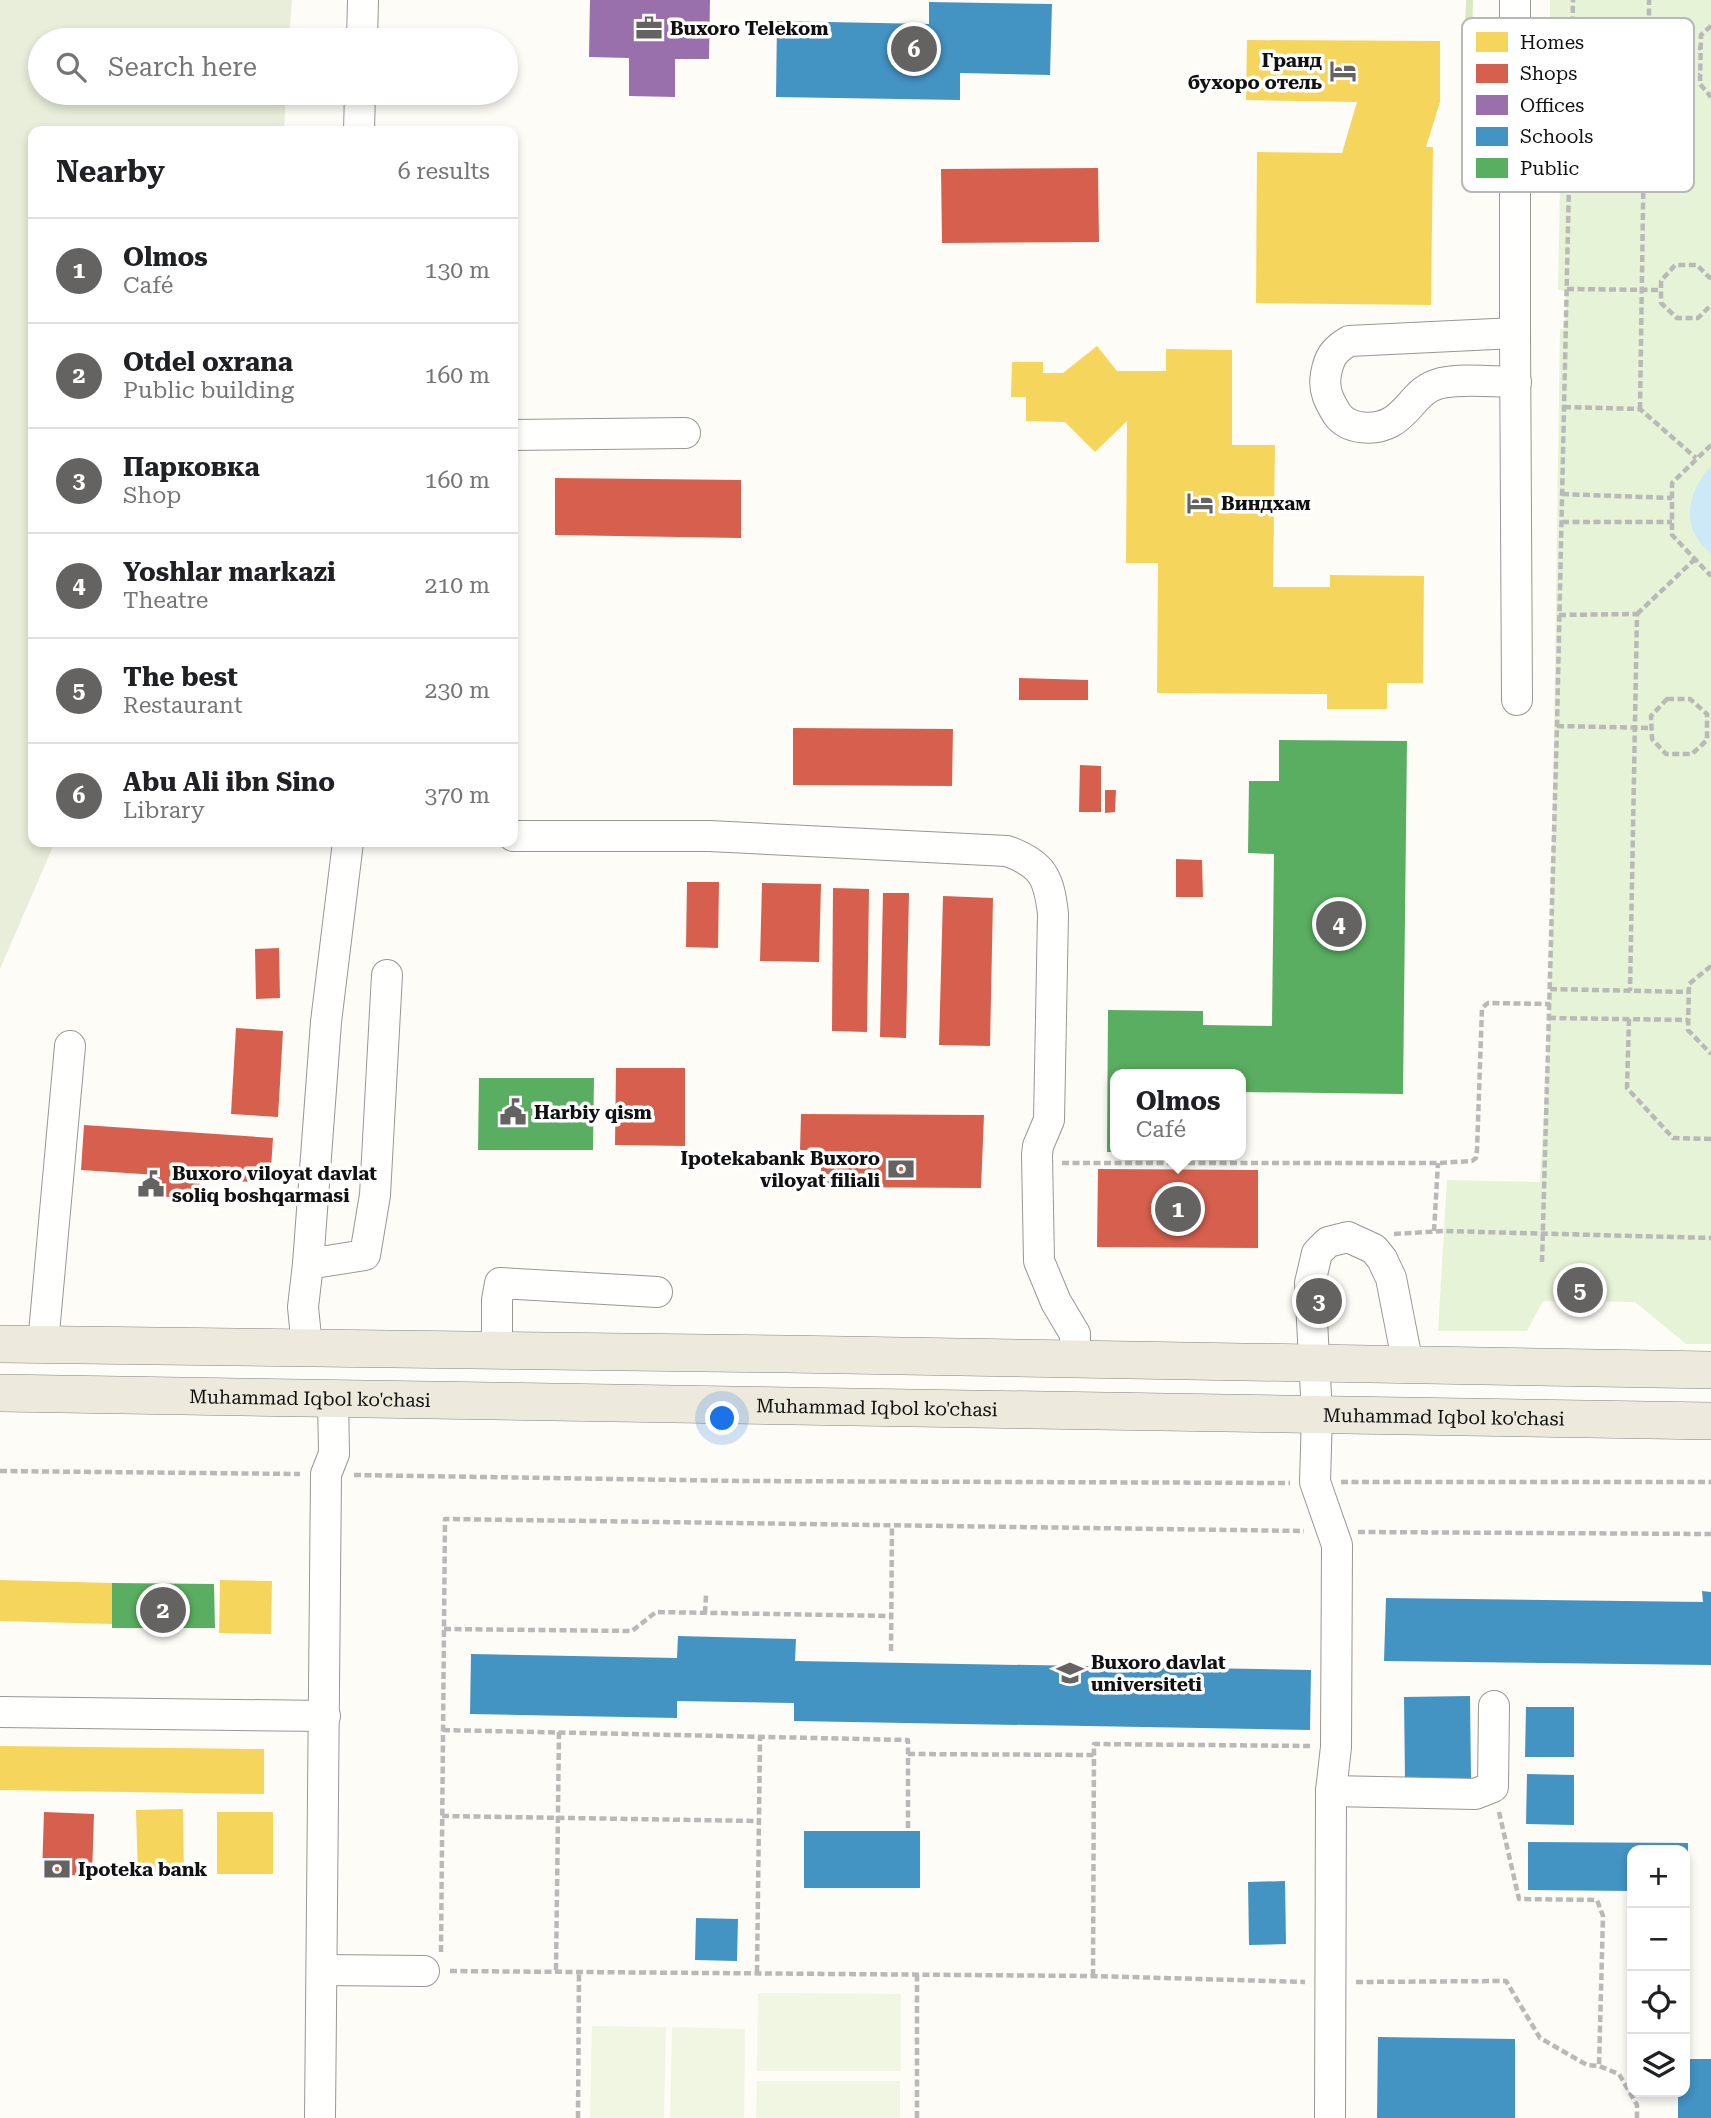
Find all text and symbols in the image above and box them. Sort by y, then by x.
office icon: Buxoro Telekom [634,13,664,43]
place label: Buxoro Telekom [670,17,829,40]
legend [1462,18,1694,192]
pin: 6 [891,23,937,75]
search box [28,28,518,105]
text: Homes [1520,31,1584,54]
icon: search [52,48,90,86]
place label: Гранд бухоро отель [1188,49,1322,94]
text: Search here [108,52,257,82]
hotel icon: Гранд бухоро отель [1328,56,1358,86]
text: Shops [1520,62,1577,85]
text: Offices [1520,94,1584,117]
text: Schools [1520,125,1593,148]
text: Nearby [56,154,165,189]
text: Public [1520,157,1579,180]
text: 6 results [398,158,490,185]
text: Olmos [123,242,208,272]
text: 1 [73,257,85,284]
text: 130 m [425,257,490,284]
text: Café [123,272,173,299]
text: Otdel oxrana [123,347,293,377]
text: 2 [73,362,85,389]
text: 160 m [425,362,490,389]
text: Public building [123,377,294,404]
text: Парковка [123,452,260,482]
text: 3 [73,467,85,494]
text: 160 m [425,467,490,494]
text: Shop [123,482,181,509]
hotel icon: Виндхам [1185,488,1215,518]
place label: Виндхам [1221,492,1311,515]
text: Yoshlar markazi [123,557,336,587]
text: 4 [73,572,85,599]
text: 210 m [425,572,490,599]
text: Theatre [123,587,208,614]
text: The best [123,662,238,692]
text: 5 [73,677,85,704]
text: 230 m [425,677,490,704]
text: Restaurant [123,692,242,719]
text: Abu Ali ibn Sino [123,767,335,797]
text: 6 [73,782,85,809]
text: 370 m [425,782,490,809]
text: Library [123,797,205,824]
pin: 4 [1316,898,1362,950]
popup [1110,1069,1246,1160]
text: Olmos [1136,1086,1220,1116]
public building icon: Harbiy qism [498,1097,528,1127]
place label: Harbiy qism [534,1101,653,1124]
text: Café [1136,1116,1186,1143]
place label: Ipotekabank Buxoro viloyat filiali [680,1147,880,1192]
bank icon: Ipotekabank Buxoro viloyat filiali [886,1154,916,1184]
place label: Buxoro viloyat davlat soliq boshqarmasi [172,1162,377,1207]
public building icon: Buxoro viloyat davlat soliq boshqarmasi [136,1169,166,1199]
pin: 1 [1155,1183,1201,1235]
pin: 5 [1557,1264,1603,1316]
pin: 3 [1296,1275,1342,1327]
street label: Muhammad Iqbol ko'chasi [189,1385,431,1412]
street label: Muhammad Iqbol ko'chasi [756,1394,998,1421]
your location [705,1401,739,1435]
street label: Muhammad Iqbol ko'chasi [1323,1403,1565,1430]
pin: 2 [140,1584,186,1636]
place label: Buxoro davlat universiteti [1091,1651,1226,1696]
school or university icon: Buxoro davlat universiteti [1055,1658,1085,1688]
map controls [1627,1845,1690,2097]
button: + [1627,1845,1690,1908]
bank icon: Ipoteka bank [42,1854,72,1884]
place label: Ipoteka bank [78,1858,207,1881]
button: − [1627,1908,1690,1971]
button: locate [1627,1971,1690,2034]
button: layers [1627,2034,1690,2097]

